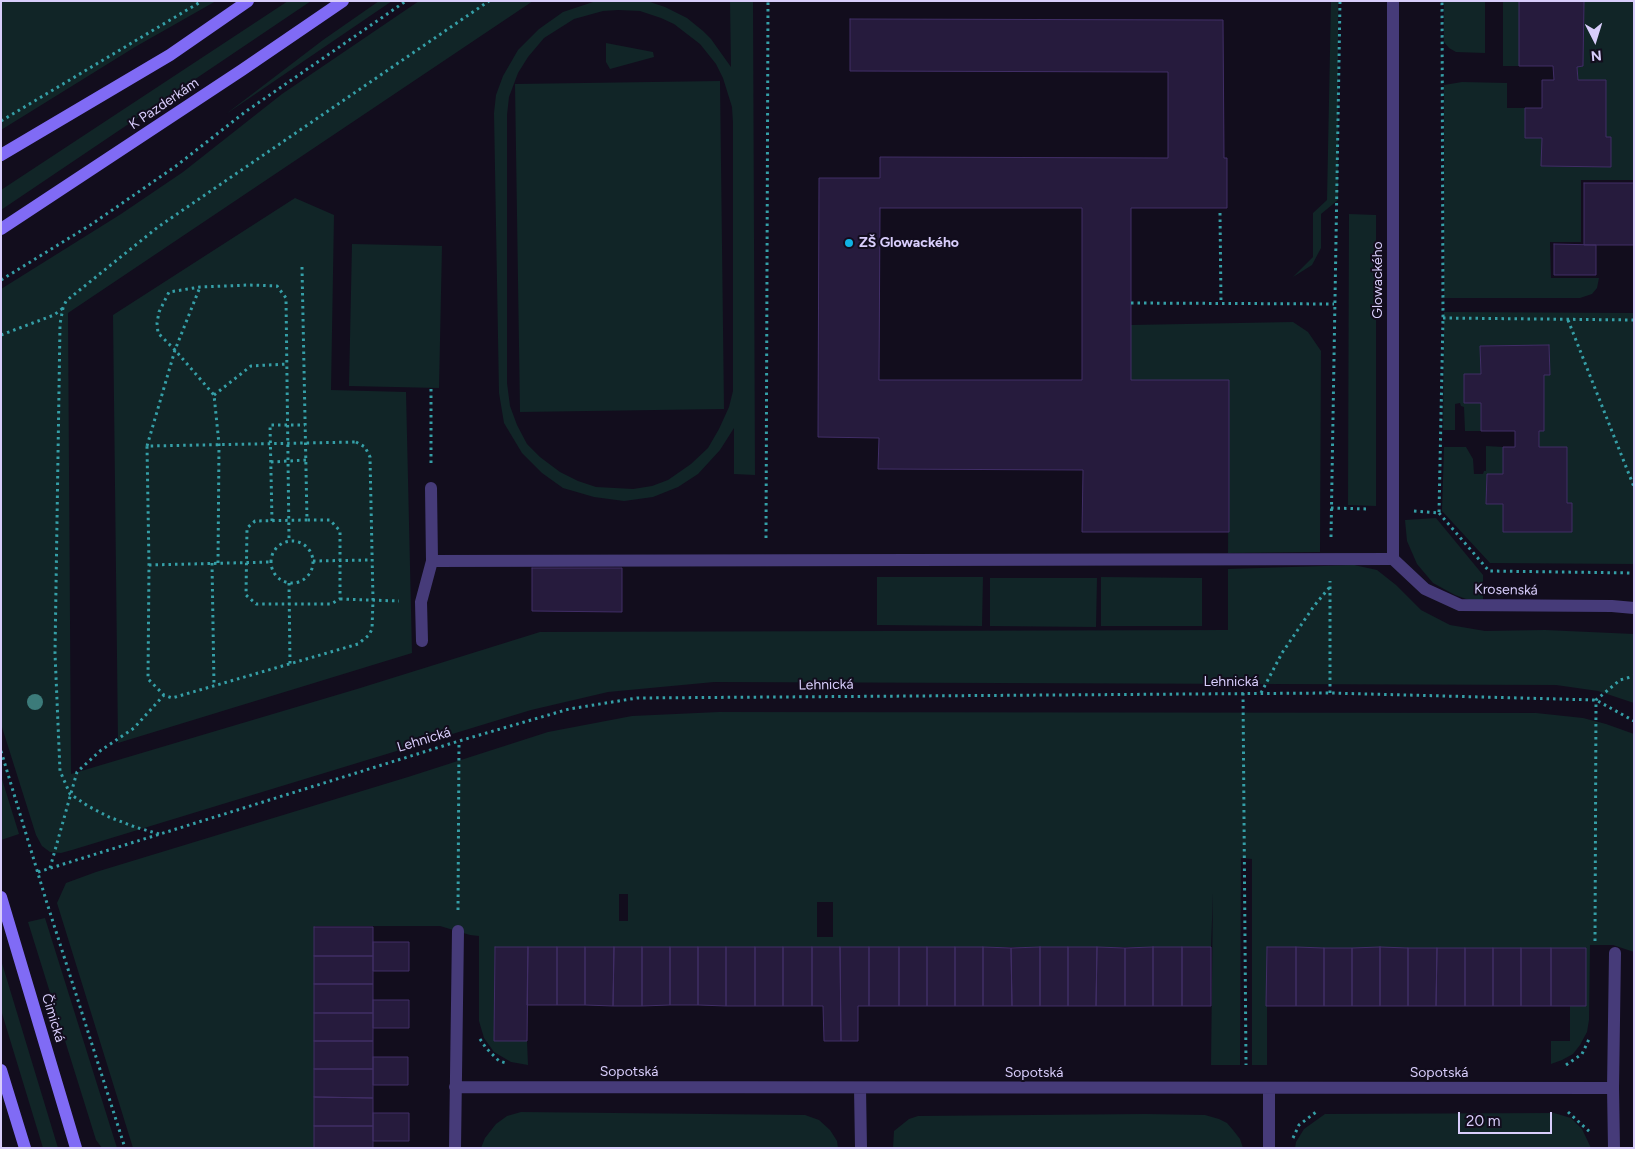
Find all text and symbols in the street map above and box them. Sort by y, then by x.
north arrow [1570,15,1620,65]
text: N [1590,47,1602,64]
street label: K Pazderkám [126,75,202,133]
place label: ZŠ Glowackého [859,235,959,251]
marker: ZŠ Glowackého [843,237,855,249]
street label: Glowackého [1370,241,1386,319]
street label: Krosenská [1474,581,1538,599]
street label: Lehnická [1203,674,1259,690]
street label: Lehnická [798,676,854,694]
street label: Lehnická [395,724,453,756]
street label: Čimická [38,992,68,1044]
street label: Sopotská [600,1064,658,1080]
street label: Sopotská [1005,1065,1063,1081]
street label: Sopotská [1410,1065,1468,1081]
scale bar [1460,1102,1554,1134]
text: 20 m [1466,1112,1500,1130]

